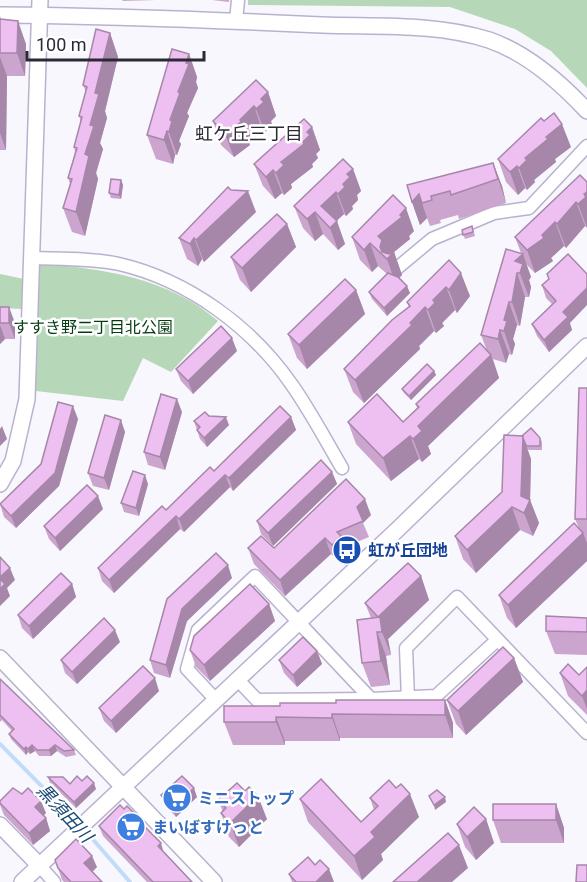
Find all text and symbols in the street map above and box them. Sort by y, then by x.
scale bar [27,24,204,62]
text: 100 m [36,34,87,55]
district label: 虹ケ丘三丁目 [195,123,303,144]
park label: すすき野二丁目北公園 [13,318,173,337]
bus stop icon: 虹が丘団地 [331,534,363,566]
place label: 虹が丘団地 [368,541,448,560]
water label: 黒須田川 [33,780,99,848]
supermarket icon: ミニストップ [161,782,193,814]
place label: ミニストップ [198,789,294,808]
supermarket icon: まいばすけっと [115,811,147,843]
place label: まいばすけっと [152,818,264,837]

